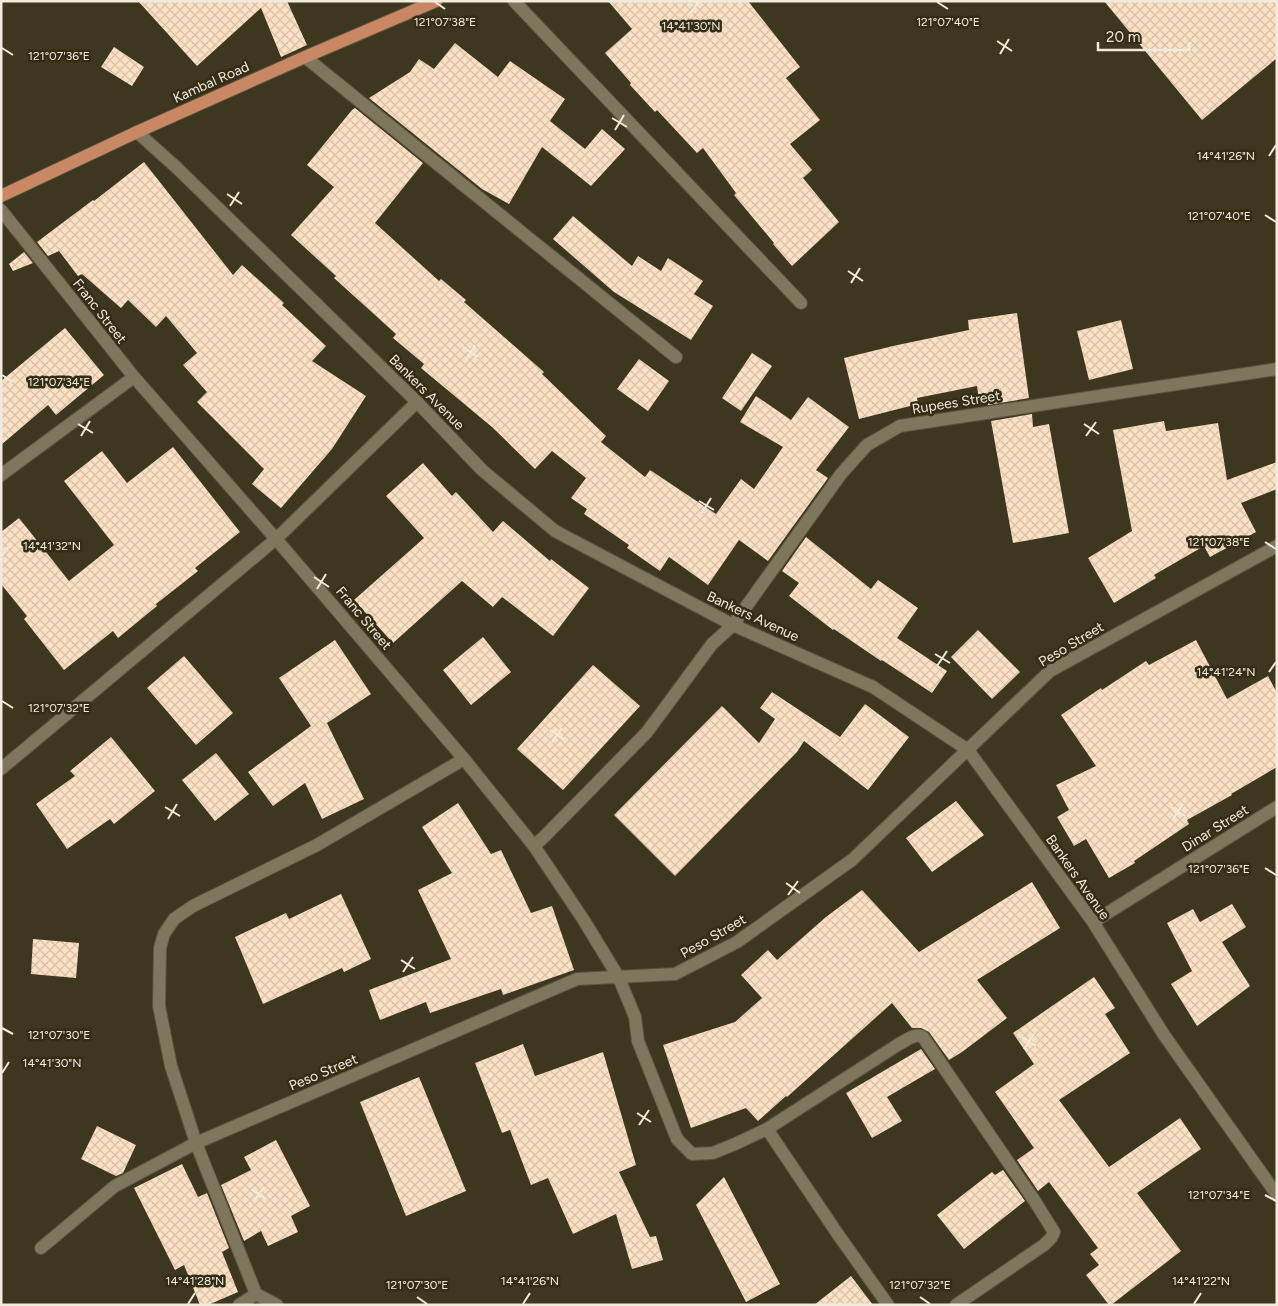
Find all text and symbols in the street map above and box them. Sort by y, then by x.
text: 121°07'38"E [414,15,476,29]
text: 121°07'40"E [916,15,980,29]
text: 14°41'30"N [662,19,721,33]
scale bar [1098,20,1189,52]
text: 20 m [1106,28,1140,46]
text: 121°07'36"E [28,49,90,63]
street label: Kambal Road [170,58,252,107]
text: 14°41'26"N [1197,149,1255,163]
text: 121°07'40"E [1187,209,1251,223]
street label: Franc Street [69,276,130,347]
street label: Bankers Avenue [385,351,468,434]
text: 121°07'34"E [28,375,90,389]
street label: Rupees Street [911,387,1002,418]
text: 121°07'38"E [1188,535,1250,549]
text: 14°41'32"N [23,539,81,553]
street label: Franc Street [332,583,395,653]
street label: Bankers Avenue [704,588,802,645]
street label: Peso Street [1036,618,1107,670]
text: 14°41'24"N [1197,665,1255,679]
text: 121°07'32"E [28,701,90,715]
street label: Dinar Street [1179,801,1252,856]
street label: Bankers Avenue [1042,832,1113,923]
text: 121°07'36"E [1188,862,1250,876]
street label: Peso Street [677,911,749,962]
text: 121°07'30"E [28,1028,90,1042]
street label: Peso Street [286,1050,360,1095]
text: 14°41'30"N [23,1056,82,1070]
text: 121°07'34"E [1188,1188,1250,1202]
text: 14°41'28"N [166,1274,224,1288]
text: 14°41'26"N [501,1274,559,1288]
text: 14°41'22"N [1172,1274,1230,1288]
text: 121°07'30"E [386,1278,448,1292]
text: 121°07'32"E [889,1278,951,1292]

